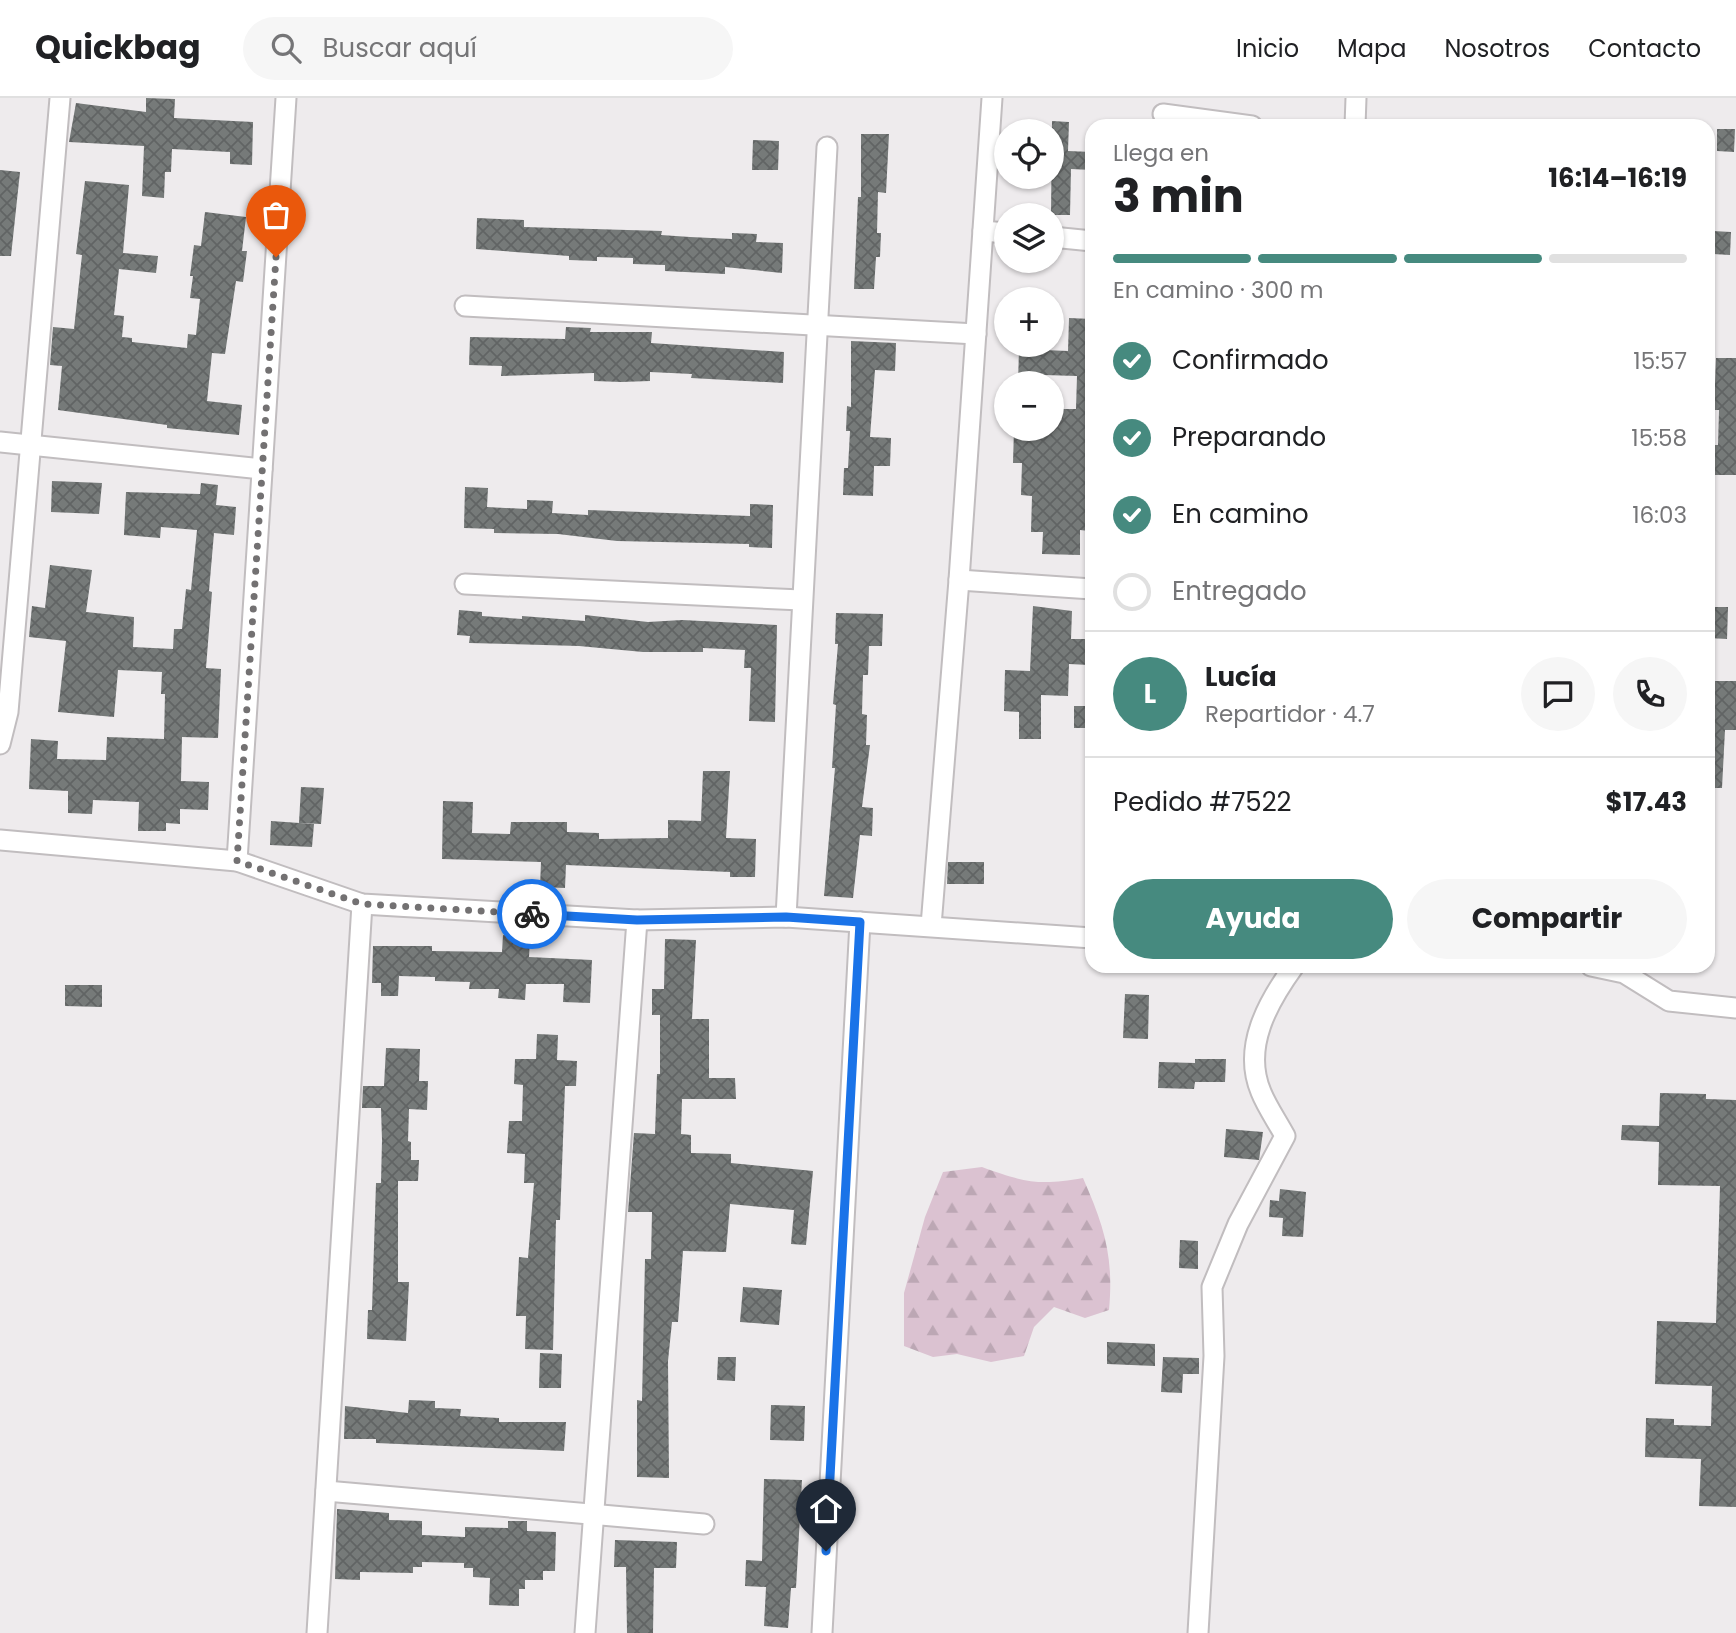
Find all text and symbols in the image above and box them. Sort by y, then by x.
search box [243,17,733,80]
text: Quickbag [35,24,201,71]
icon: search [267,29,305,67]
text: Buscar aquí [323,30,477,66]
text: Inicio [1236,32,1299,65]
text: Mapa [1337,32,1406,65]
text: Nosotros [1444,32,1550,65]
text: Contacto [1588,32,1701,65]
map controls [994,119,1064,441]
button: locate [994,119,1064,189]
text: Llega en [1113,137,1209,169]
text: 16:14–16:19 [1548,160,1687,196]
text: 3 min [1113,164,1244,228]
pin [246,185,306,257]
icon: bag [257,196,295,234]
button: layers [994,203,1064,273]
text: En camino · 300 m [1113,274,1323,306]
button: + [994,287,1064,357]
icon: check [1113,342,1151,380]
text: Confirmado [1172,342,1329,378]
text: 15:57 [1633,345,1687,377]
button: − [994,371,1064,441]
icon: check [1113,419,1151,457]
text: Preparando [1172,419,1326,455]
text: 15:58 [1631,422,1687,454]
icon: check [1113,496,1151,534]
text: En camino [1172,496,1309,532]
text: 16:03 [1632,499,1687,531]
text: Entregado [1172,573,1307,609]
button: chat [1521,657,1595,731]
button: phone [1613,657,1687,731]
text: Lucía [1205,659,1277,695]
text: L [1144,676,1156,712]
text: Repartidor · 4.7 [1205,698,1375,730]
text: Pedido #7522 [1113,784,1292,820]
text: $17.43 [1606,784,1687,820]
courier [497,879,567,949]
button: Ayuda [1113,879,1393,959]
button: Compartir [1407,879,1687,959]
icon: bike [513,895,551,933]
pin [796,1479,856,1551]
icon: home [807,1490,845,1528]

